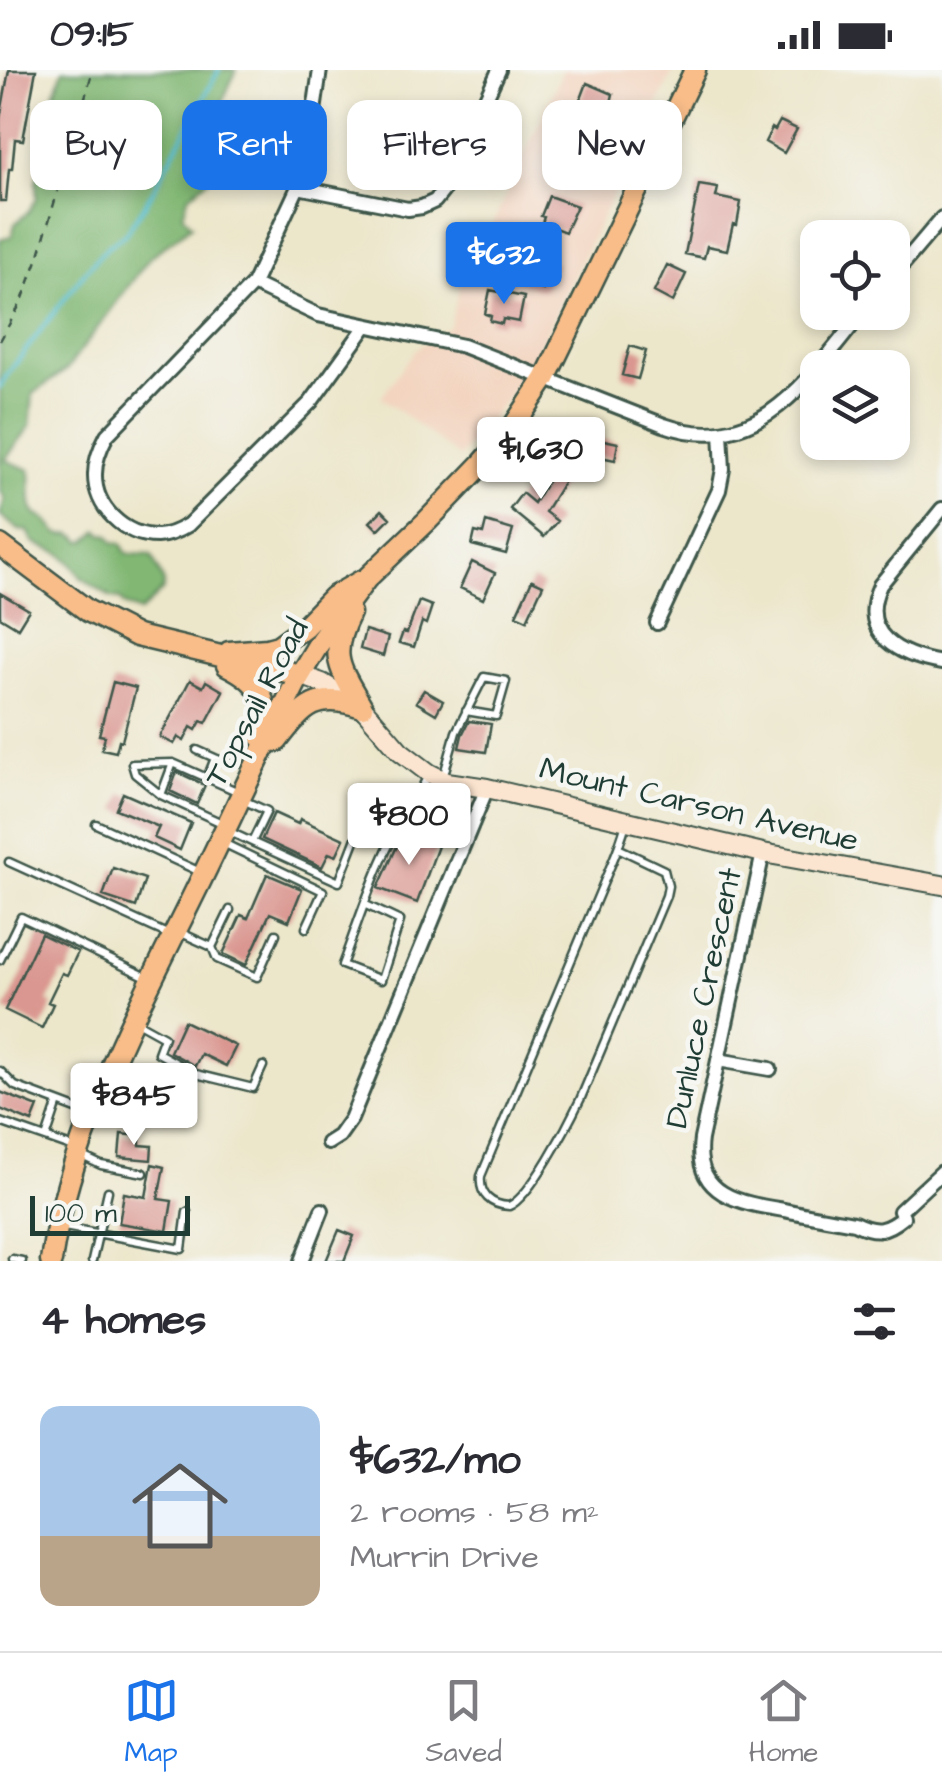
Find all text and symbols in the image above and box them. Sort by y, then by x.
text: 09:15 [50,9,134,61]
chip: Buy [30,100,162,190]
chip: Rent [182,100,327,190]
chip: Filters [347,100,522,190]
chip: New [542,100,682,190]
map controls [800,220,910,460]
button: locate [800,220,910,330]
pin: $632 [445,222,563,307]
text: $632 [468,232,540,277]
button: layers [800,350,910,460]
pin: $1,630 [460,417,622,502]
text: $1,630 [499,427,583,472]
street label: Topsail Road [194,611,320,795]
street label: Mount Carson Avenue [535,746,863,864]
pin: $800 [350,783,468,868]
text: $800 [370,793,448,838]
street label: Dunluce Crescent [654,864,754,1132]
pin: $845 [75,1063,193,1148]
text: $845 [93,1073,176,1118]
scale bar [30,1191,190,1236]
text: 100 m [45,1194,117,1233]
text: 4 homes [40,1292,206,1350]
icon: filters [847,1294,902,1349]
text: $632/mo [350,1432,521,1490]
icon: home [120,1446,240,1566]
text: 2 rooms · 58 m² [350,1490,599,1535]
text: Murrin Drive [350,1535,539,1580]
tab: Map [124,1673,179,1772]
tab: Saved [426,1673,502,1772]
tab: Home [749,1673,818,1772]

